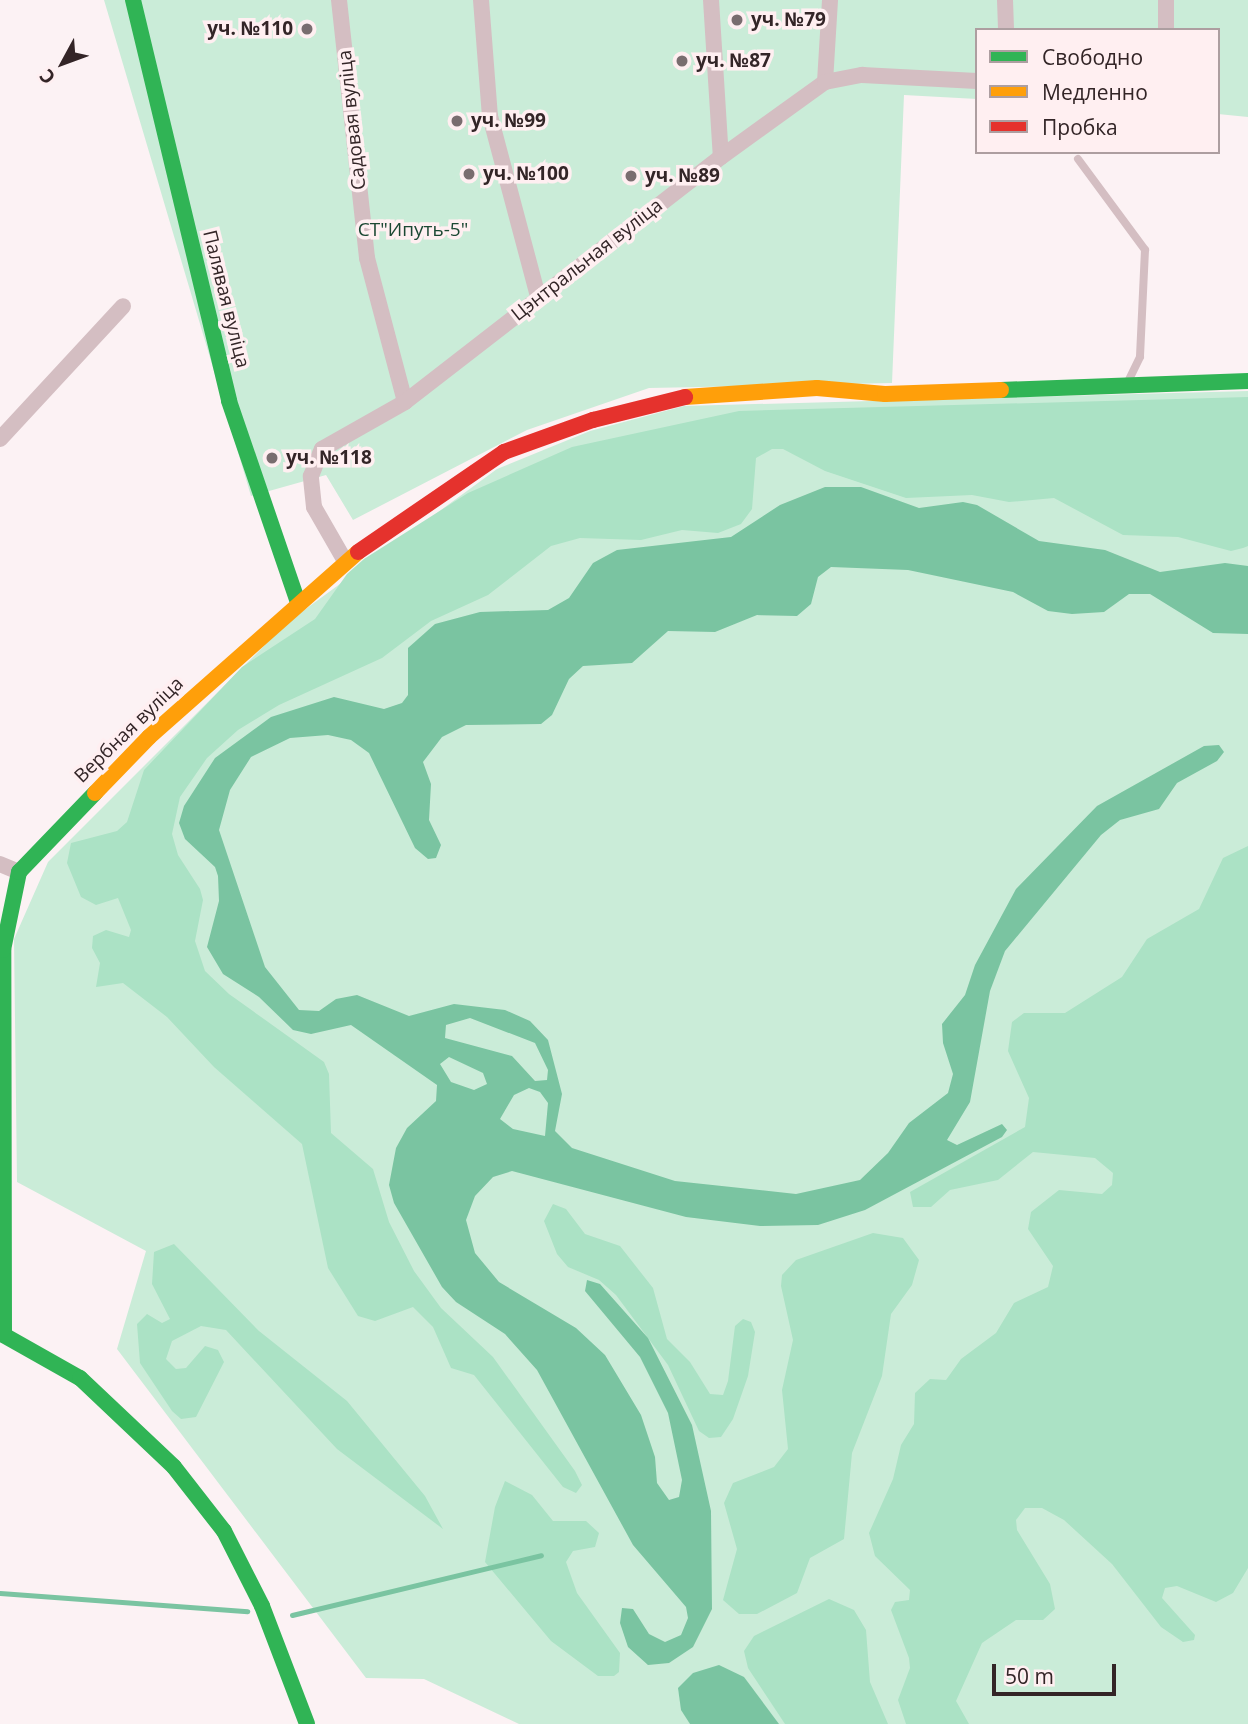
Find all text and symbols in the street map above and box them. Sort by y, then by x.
place label: уч. №79 [751,9,826,31]
marker: уч. №79 [729,12,745,28]
place label: уч. №110 [207,18,293,40]
marker: уч. №110 [299,21,315,37]
north arrow [28,28,98,98]
legend [975,28,1220,154]
text: Свободно [1042,43,1143,71]
street label: Садовая вуліца [333,49,371,191]
place label: уч. №87 [696,50,771,72]
marker: уч. №87 [674,53,690,69]
text: С [33,64,61,90]
text: Медленно [1042,78,1148,106]
place label: уч. №99 [471,110,546,132]
marker: уч. №99 [449,113,465,129]
text: Пробка [1042,113,1118,141]
place label: уч. №100 [483,163,569,185]
place label: уч. №89 [645,165,720,187]
marker: уч. №100 [461,166,477,182]
marker: уч. №89 [623,168,639,184]
street label: Цэнтральная вуліца [507,194,667,326]
park label: СТ"Ипуть-5" [358,219,468,241]
street label: Палявая вуліца [198,228,254,370]
place label: уч. №118 [286,447,372,469]
marker: уч. №118 [264,450,280,466]
street label: Вербная вуліца [70,672,188,788]
scale bar [996,1650,1120,1694]
text: 50 m [1005,1662,1054,1690]

